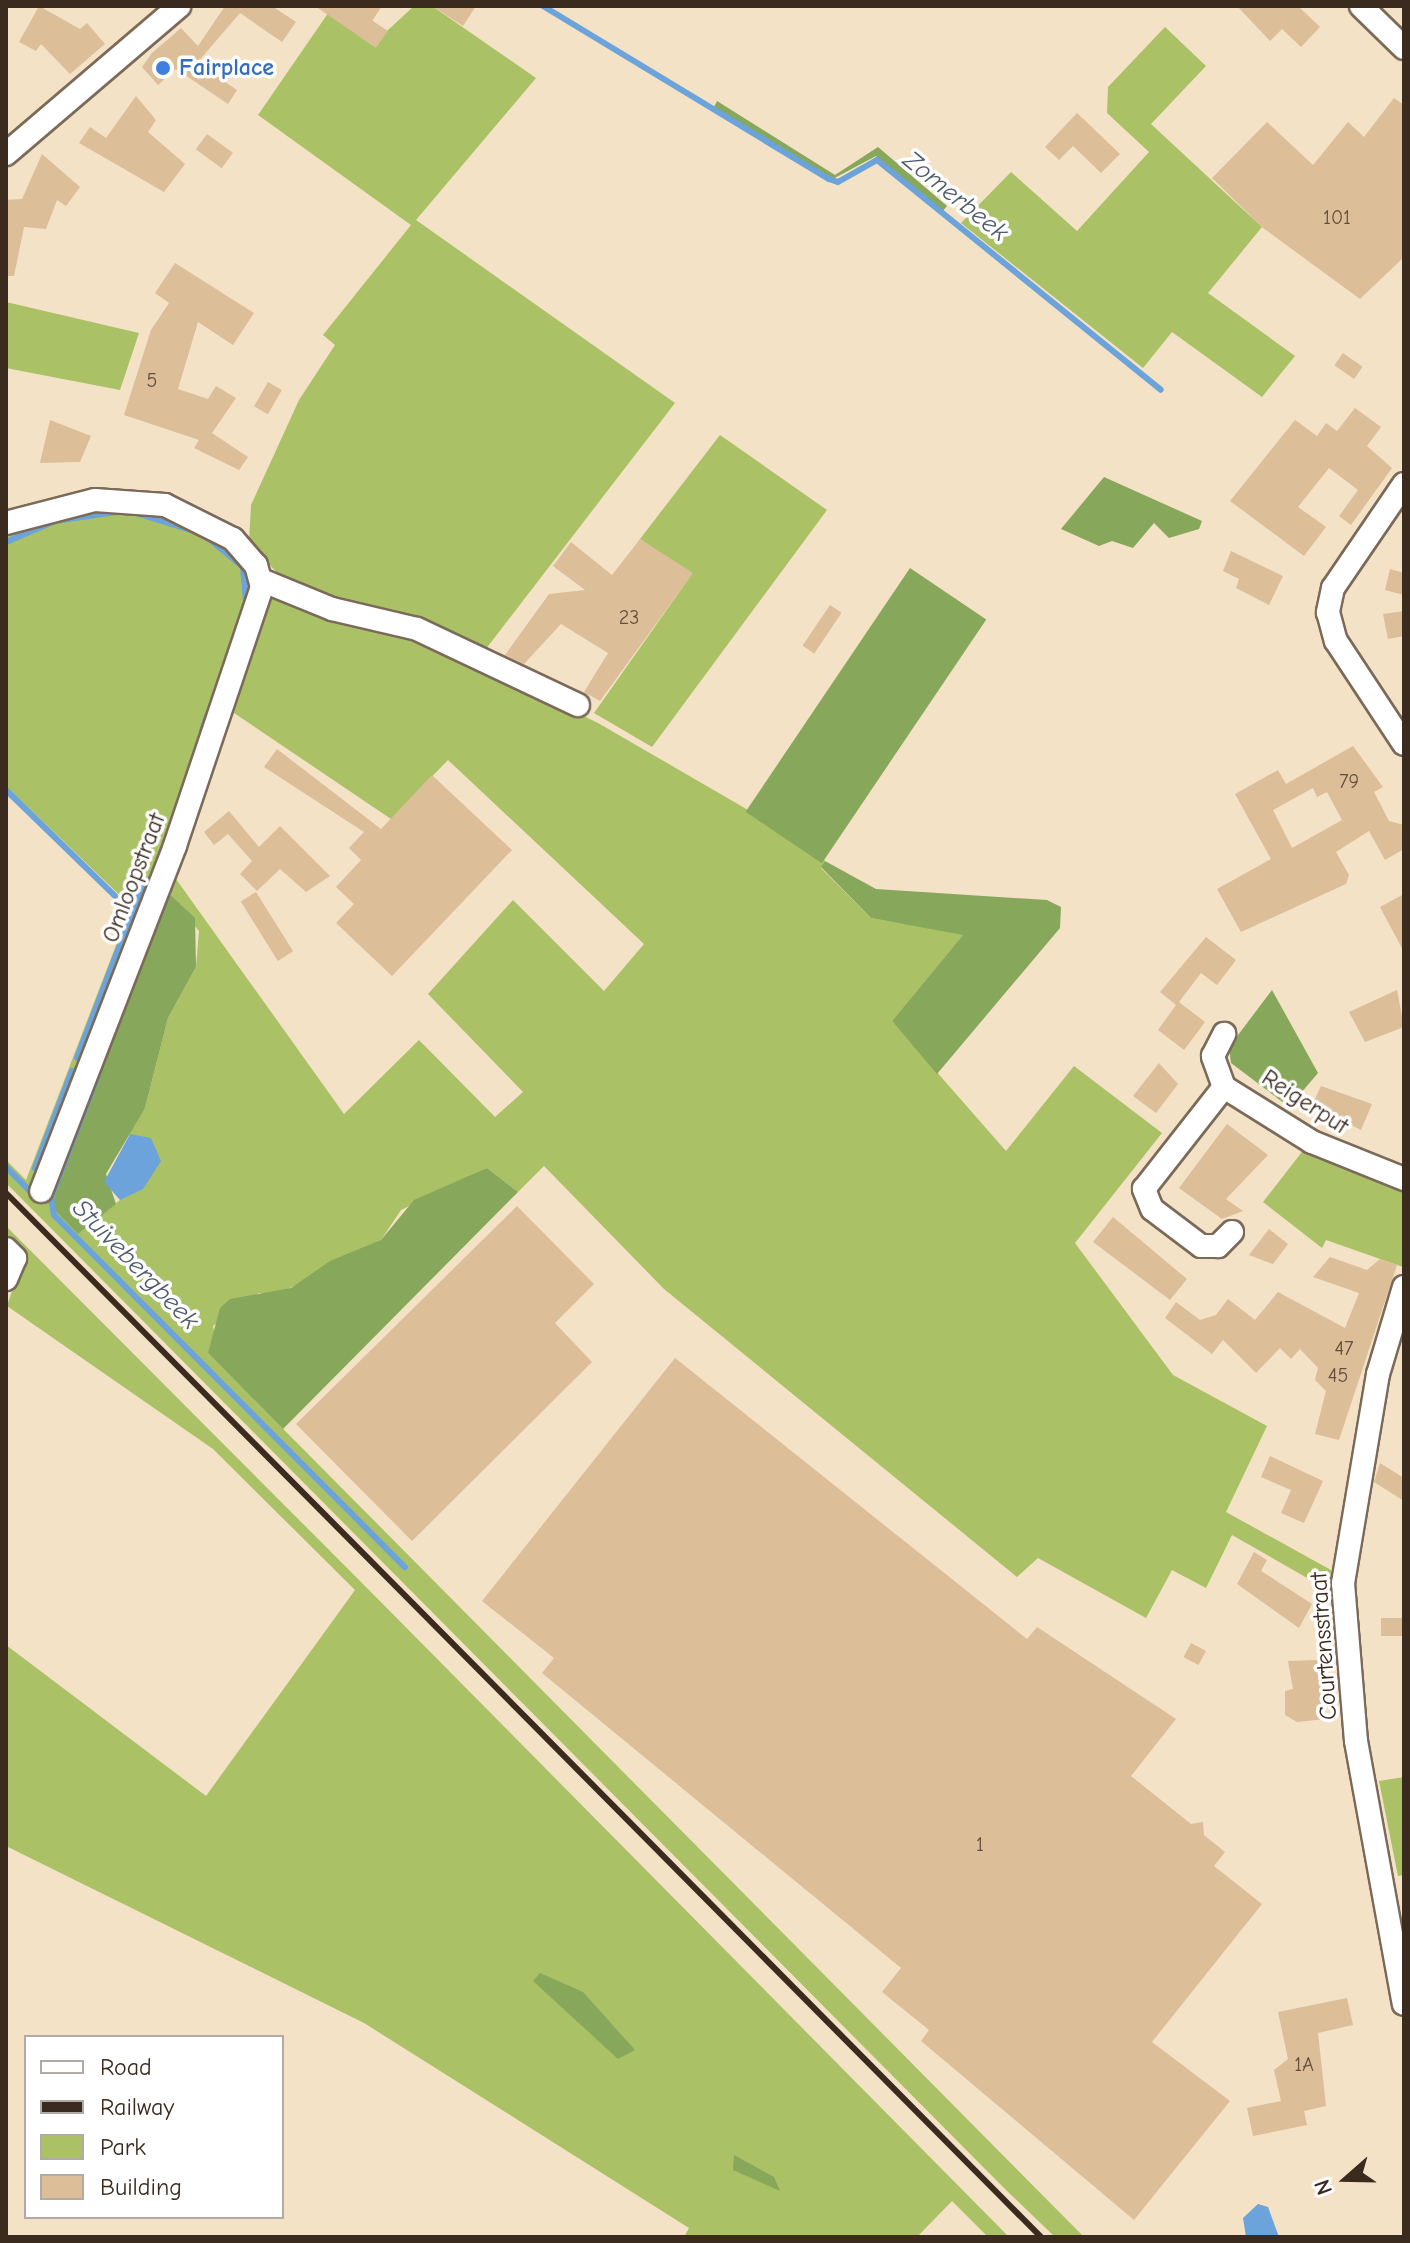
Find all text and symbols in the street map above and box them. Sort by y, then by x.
place label: Fairplace [179,54,274,82]
marker: Fairplace [154,59,172,77]
water label: Zomerbeek [896,145,1014,249]
house number: 101 [1323,205,1351,229]
house number: 5 [147,368,157,392]
house number: 23 [619,605,639,629]
house number: 79 [1339,769,1359,793]
street label: Omloopstraat [96,809,172,947]
street label: Reigerput [1256,1063,1354,1141]
water label: Stuivebergbeek [65,1193,205,1337]
house number: 47 [1334,1336,1354,1360]
house number: 45 [1328,1363,1348,1387]
street label: Courtensstraat [1304,1571,1344,1721]
house number: 1 [976,1832,984,1856]
legend [24,2035,284,2219]
house number: 1A [1294,2052,1314,2076]
text: Road [100,2053,152,2081]
text: Railway [100,2093,174,2121]
text: Park [100,2133,146,2161]
north arrow [1306,2139,1386,2219]
text: Building [100,2173,182,2201]
text: N [1309,2176,1338,2198]

